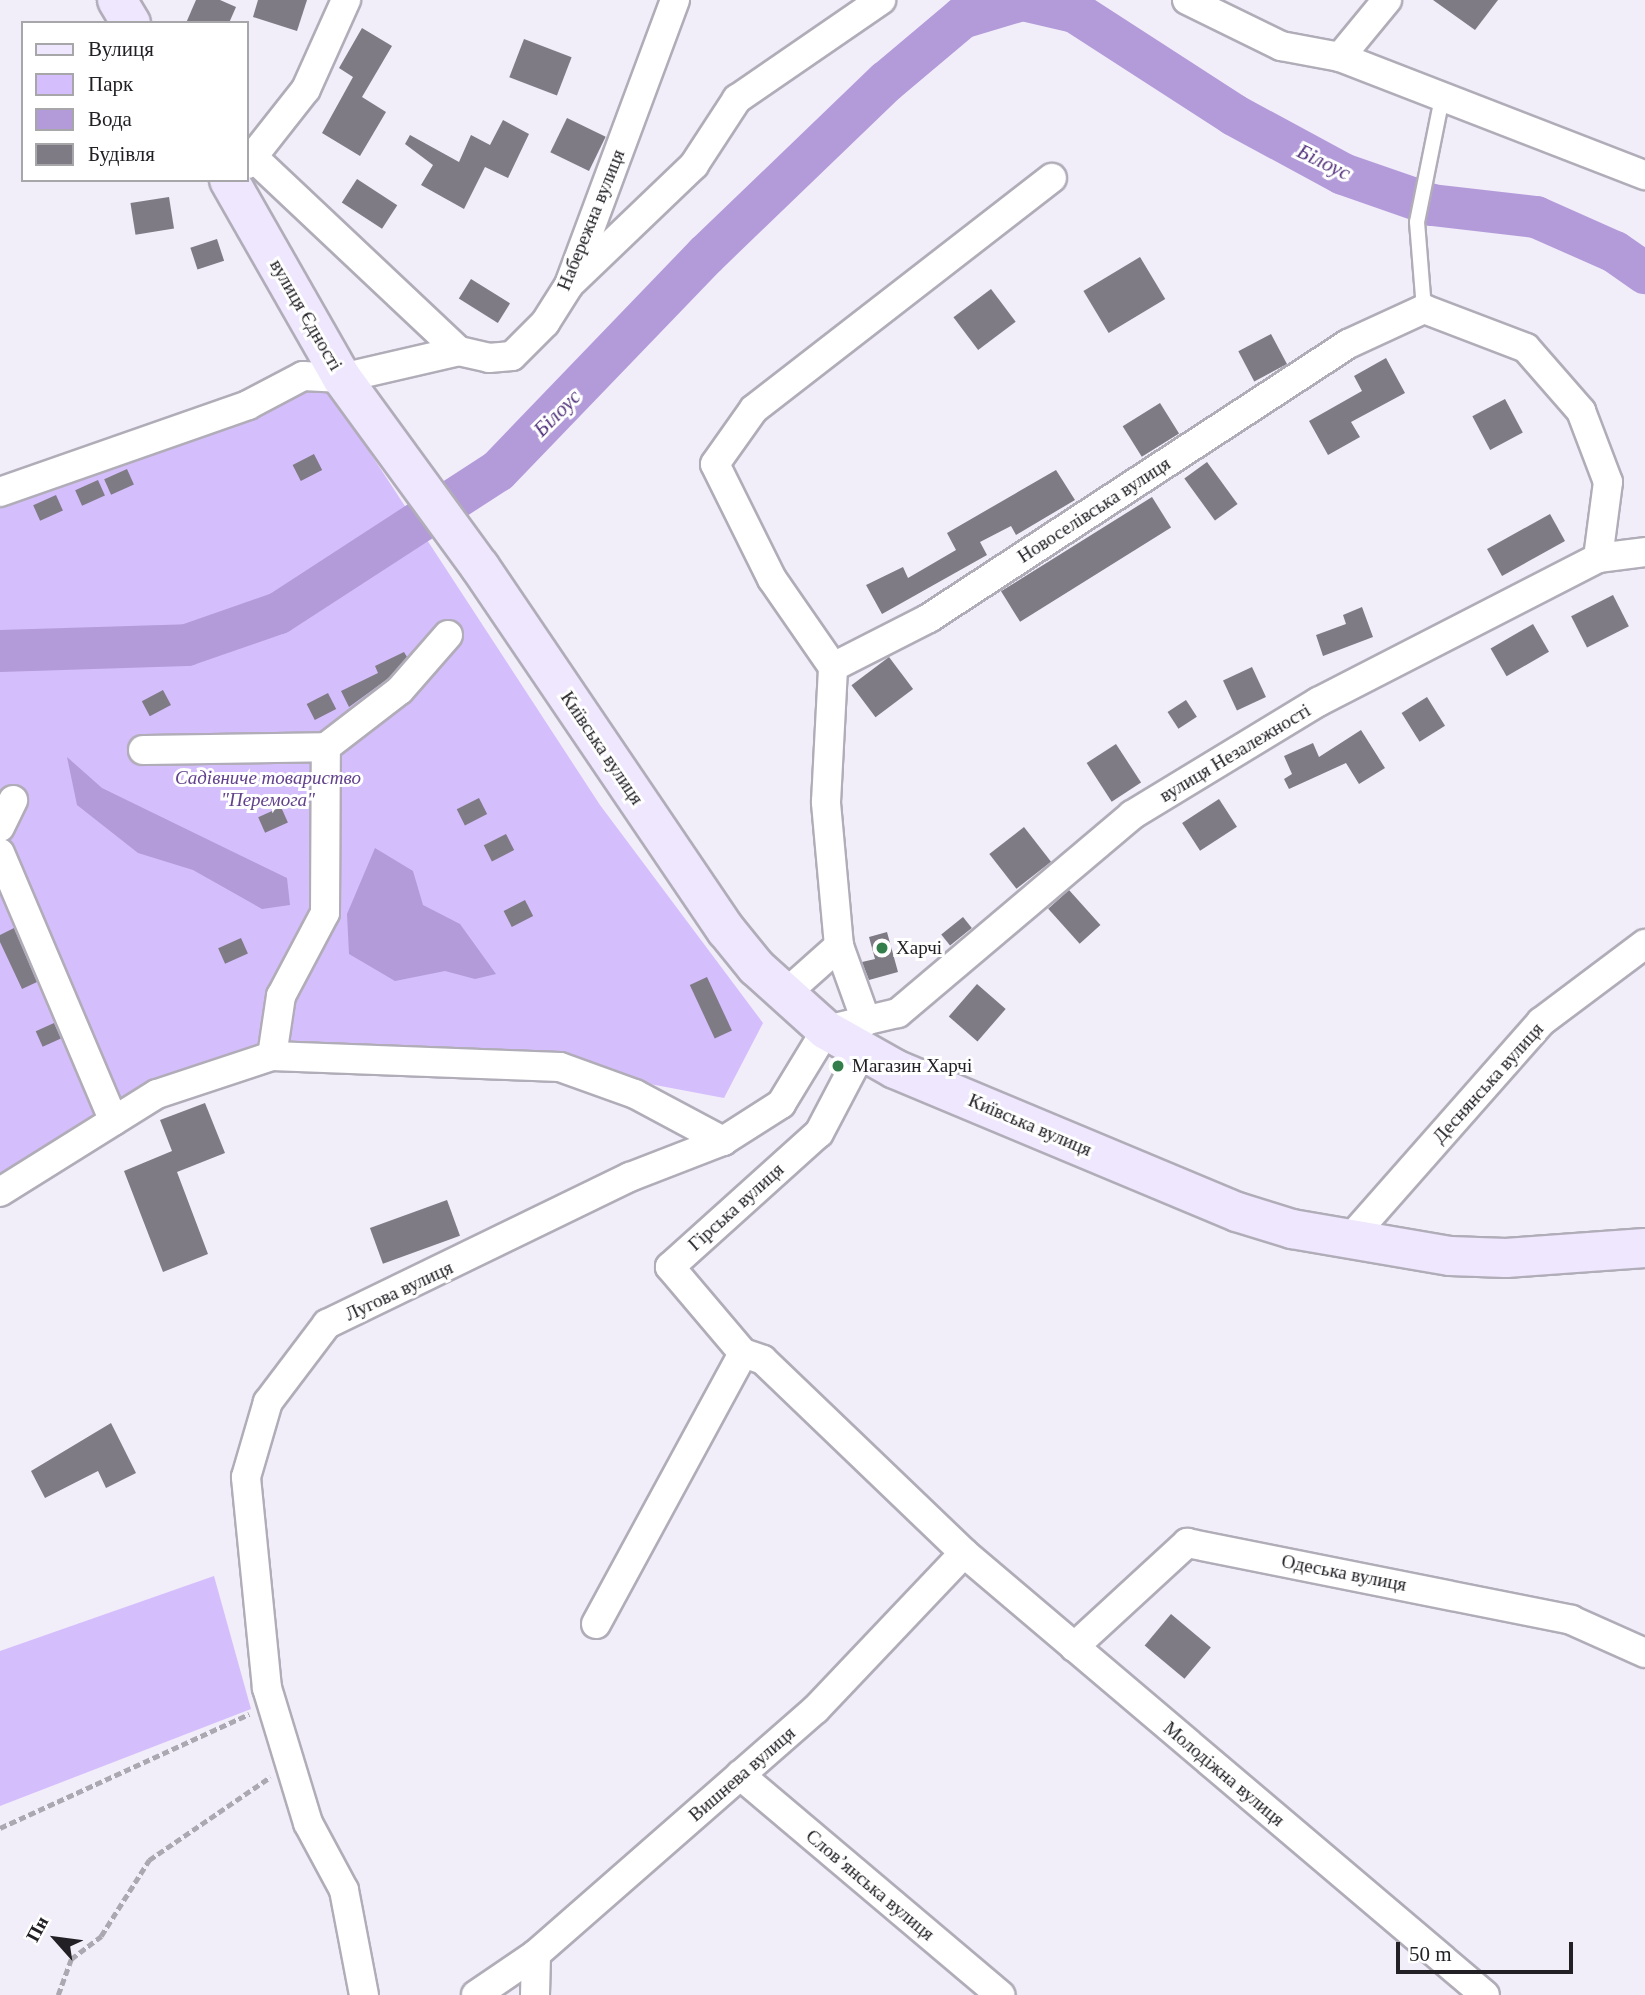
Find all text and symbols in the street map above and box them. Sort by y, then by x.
legend [21,21,248,182]
text: Вулиця [88,37,154,61]
text: Парк [88,72,133,96]
text: Вода [88,107,132,131]
water label: Білоус [1293,138,1355,186]
text: Будівля [88,142,155,166]
street label: Набережна вулиця [552,146,630,294]
street label: вулиця Єдності [265,255,347,375]
water label: Білоус [528,384,586,442]
street label: Новоселівська вулиця [1013,452,1175,568]
street label: Київська вулиця [556,687,648,809]
street label: вулиця Незалежності [1155,699,1315,807]
park label: Садівниче товариство "Перемога" [175,767,361,811]
place label: Харчі [896,937,942,959]
marker: Харчі [874,940,890,956]
street label: Деснянська вулиця [1428,1018,1548,1148]
place label: Магазин Харчі [852,1055,972,1077]
marker: Магазин Харчі [830,1058,846,1074]
street label: Київська вулиця [965,1089,1095,1161]
street label: Гірська вулиця [684,1158,788,1256]
street label: Лугова вулиця [342,1256,456,1326]
street label: Одеська вулиця [1280,1550,1408,1596]
street label: Молодіжна вулиця [1159,1717,1289,1831]
street label: Вишнева вулиця [684,1722,800,1826]
street label: Словʼянська вулиця [801,1825,939,1945]
north arrow [21,1904,91,1974]
text: Пн [22,1913,52,1945]
scale bar [1400,1928,1577,1972]
text: 50 m [1409,1942,1452,1966]

